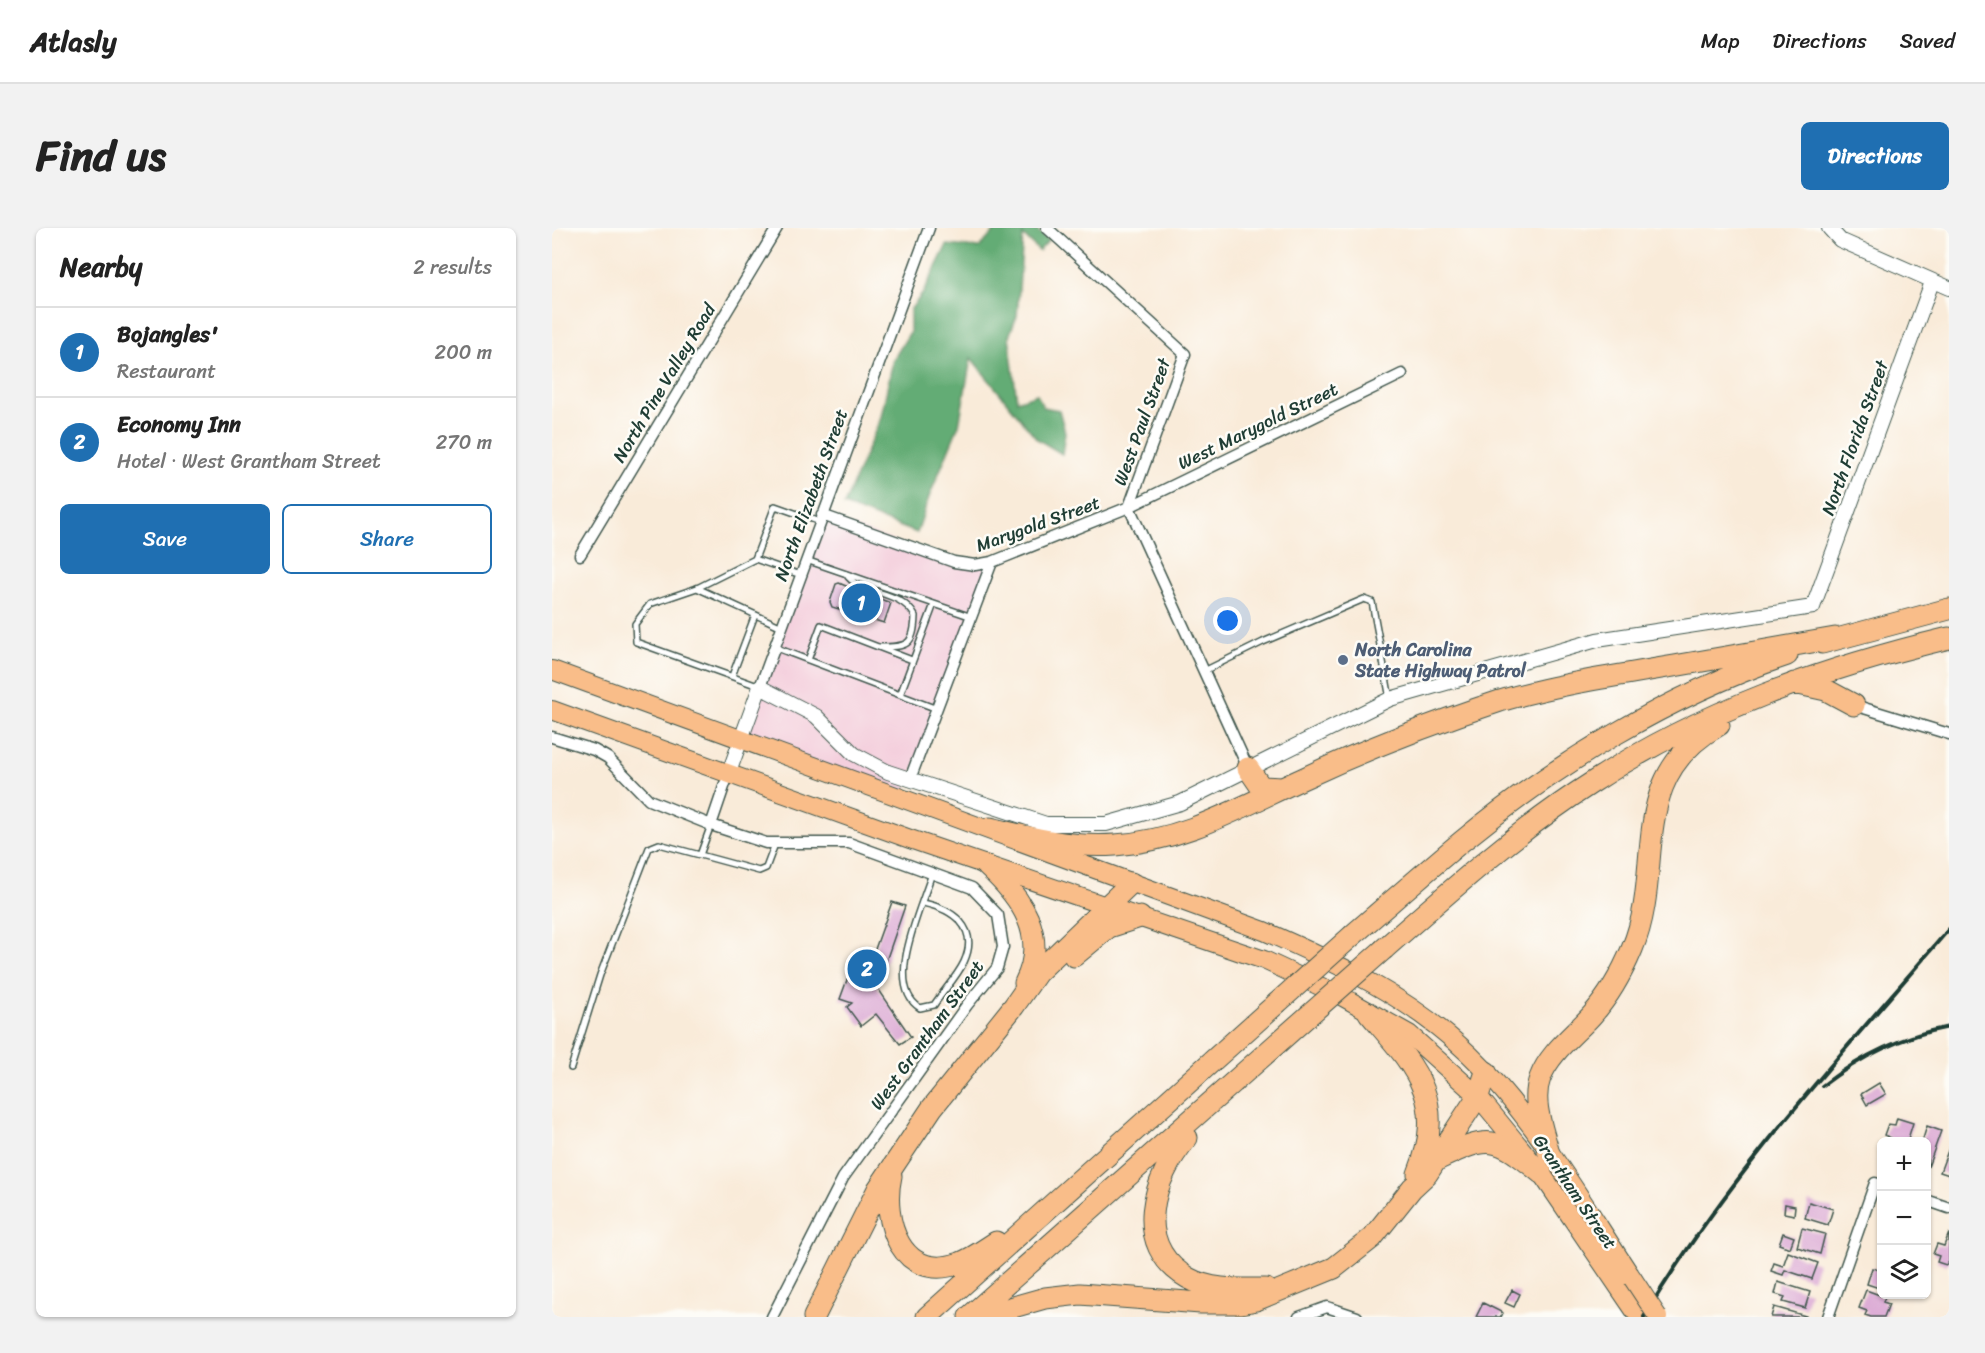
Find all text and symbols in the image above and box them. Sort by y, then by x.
text: Atlasly [30,17,117,66]
text: Map [1701,22,1739,60]
text: Directions [1772,22,1867,60]
text: Saved [1900,22,1955,60]
text: Find us [36,119,166,193]
button: Directions [1801,122,1949,190]
text: Nearby [60,244,142,290]
text: 2 results [413,250,492,285]
street label: North Pine Valley Road [604,296,725,469]
text: Bojangles' [117,315,218,354]
text: 1 [75,335,84,370]
text: 200 m [435,335,492,370]
street label: West Paul Street [1104,353,1180,490]
text: Restaurant [117,354,216,389]
street label: North Florida Street [1812,355,1898,520]
street label: West Marygold Street [1172,373,1344,479]
street label: North Elizabeth Street [765,404,857,586]
text: Economy Inn [117,405,241,444]
text: 2 [74,425,85,460]
text: 270 m [436,425,492,460]
text: Hotel · West Grantham Street [117,444,381,479]
street label: Marygold Street [971,487,1105,561]
button: Save [60,504,270,574]
button: Share [282,504,492,574]
pin: 1 [842,580,880,626]
your location [1213,606,1242,635]
place label: North Carolina State Highway Patrol [1354,634,1527,687]
marker: North Carolina State Highway Patrol [1336,653,1350,667]
pin: 2 [848,946,886,992]
street label: West Grantham Street [861,953,993,1117]
street label: Grantham Street [1524,1128,1626,1256]
map controls [1877,1137,1931,1299]
button: + [1877,1137,1931,1191]
button: − [1877,1191,1931,1245]
button: layers [1877,1245,1931,1299]

